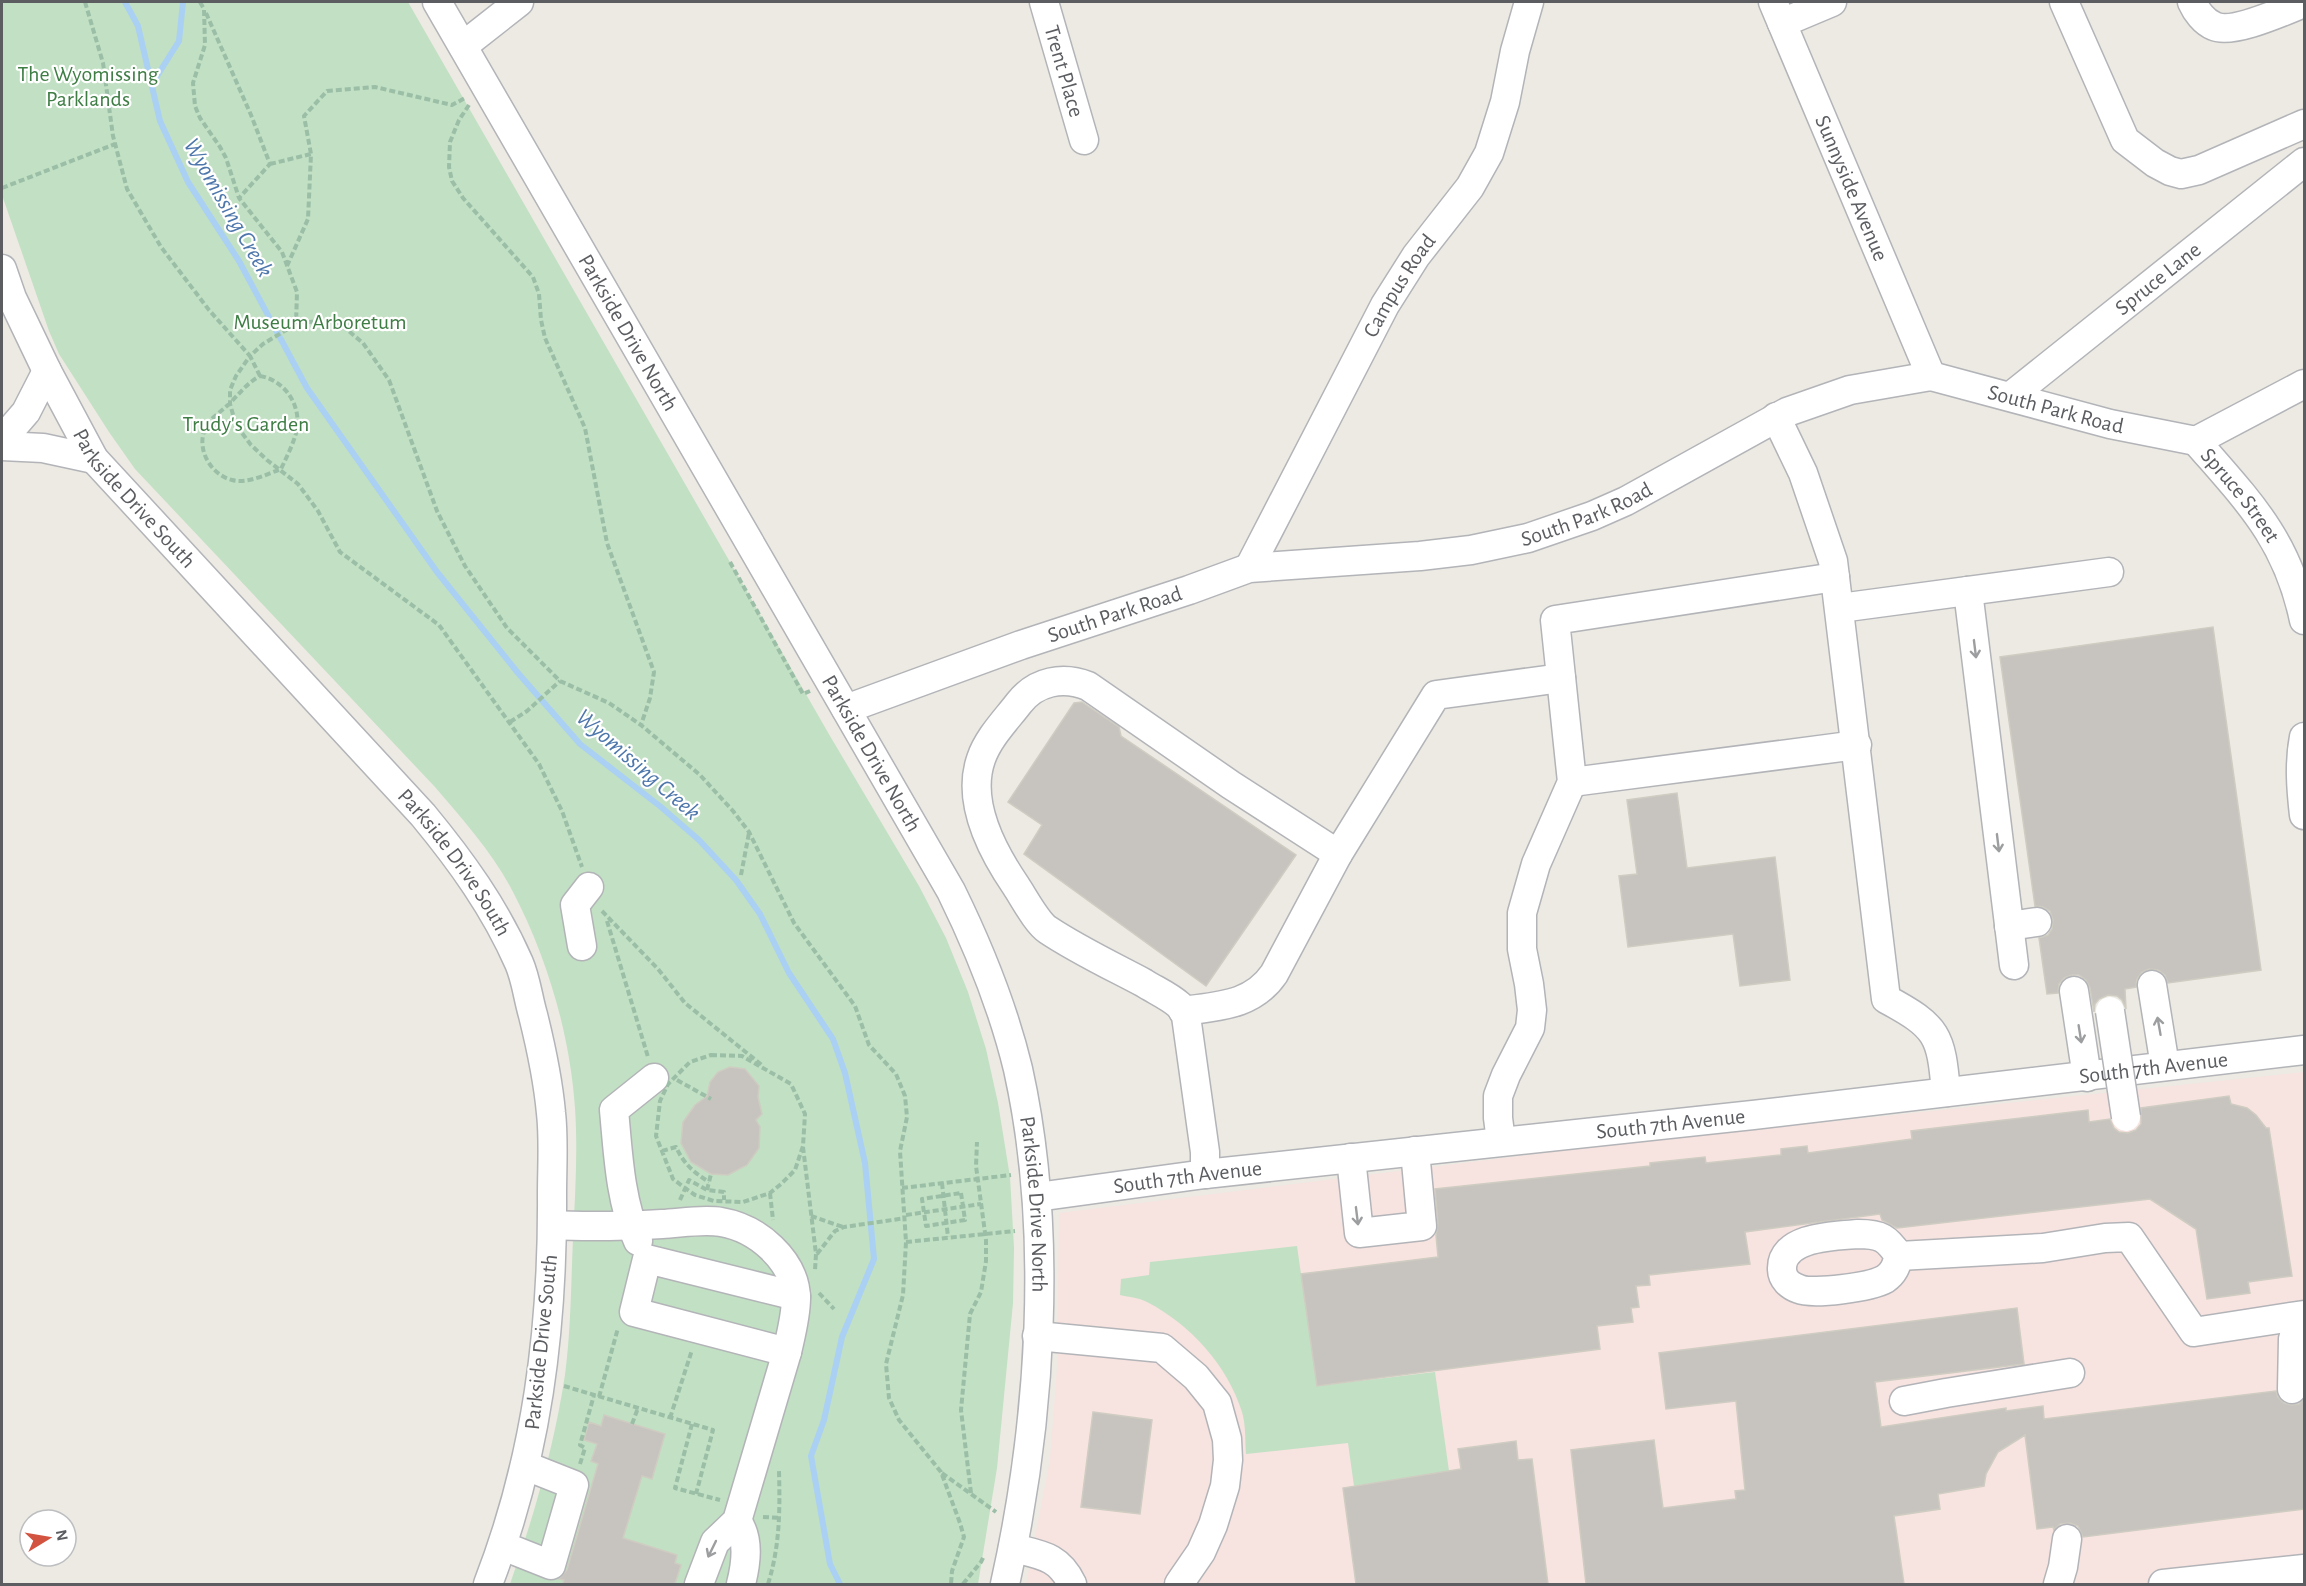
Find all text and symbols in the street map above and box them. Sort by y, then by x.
street label: Trent Place [1040,23,1088,120]
park label: The Wyomissing Parklands [17,63,159,110]
street label: Sunnyside Avenue [1811,112,1892,264]
water label: Wyomissing Creek [179,135,277,281]
street label: Campus Road [1359,230,1440,341]
street label: Spruce Lane [2111,238,2205,319]
street label: Parkside Drive North [574,251,682,415]
park label: Museum Arboretum [233,311,407,333]
street label: South Park Road [1986,381,2126,437]
park label: Trudy's Garden [183,413,309,435]
street label: Parkside Drive South [69,425,200,572]
street label: Spruce Street [2196,444,2284,546]
street label: South Park Road [1519,478,1656,550]
street label: South Park Road [1045,582,1185,646]
one-way arrow [1969,639,1980,658]
street label: Parkside Drive North [818,671,925,836]
water label: Wyomissing Creek [571,705,705,825]
street label: Parkside Drive South [394,784,515,939]
one-way arrow [1993,832,2004,852]
one-way arrow [2153,1016,2164,1036]
one-way arrow [2075,1023,2086,1043]
street label: South 7th Avenue [2078,1048,2229,1087]
street label: South 7th Avenue [1595,1105,1746,1143]
street label: Parkside Drive North [1016,1115,1050,1293]
street label: South 7th Avenue [1112,1157,1263,1197]
one-way arrow [1352,1206,1363,1226]
street label: Parkside Drive South [521,1253,561,1431]
north arrow [18,1508,78,1568]
text: N [53,1528,71,1542]
one-way arrow [706,1540,718,1558]

